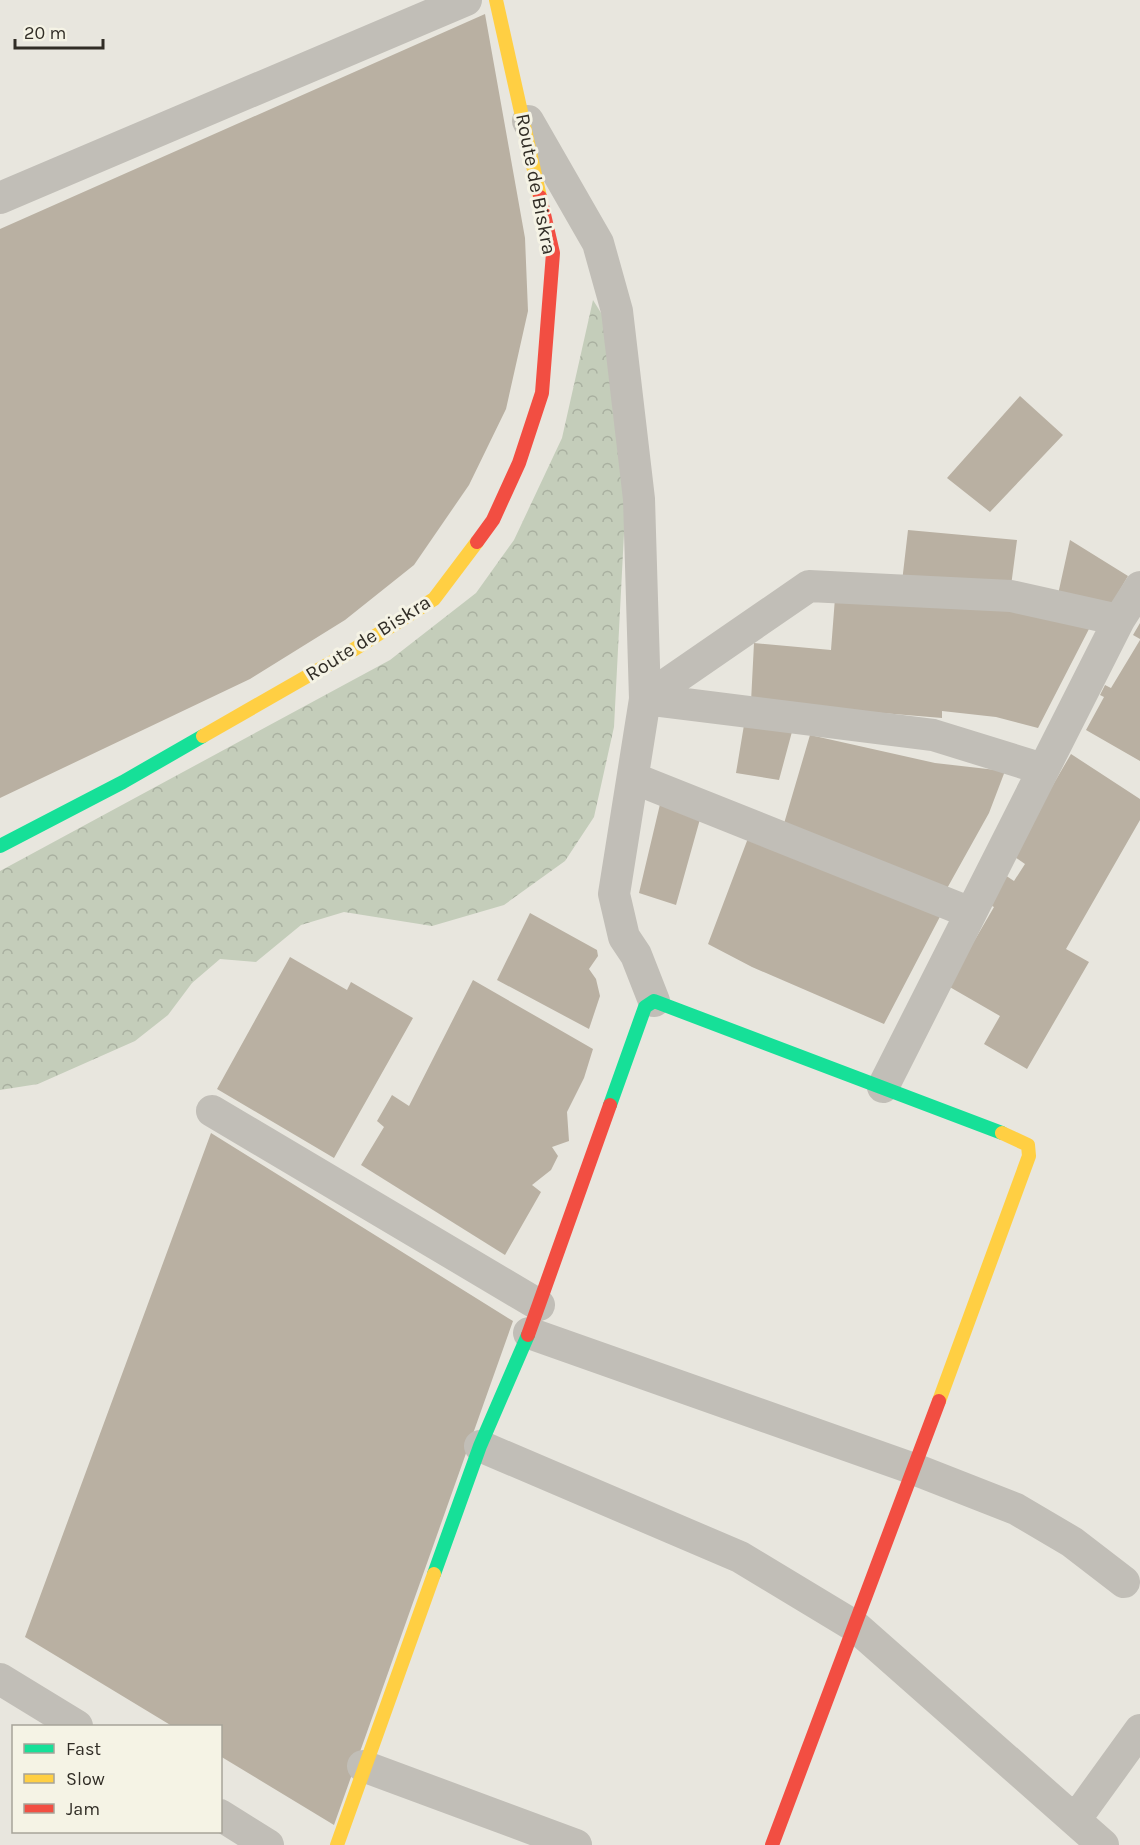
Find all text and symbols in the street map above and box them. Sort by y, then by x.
scale bar [15,12,104,50]
text: 20 m [24,22,66,44]
street label: Route de Biskra [511,112,561,256]
street label: Route de Biskra [301,590,435,686]
legend [12,1725,222,1833]
text: Fast [66,1738,101,1760]
text: Slow [66,1768,105,1790]
text: Jam [66,1798,100,1820]

